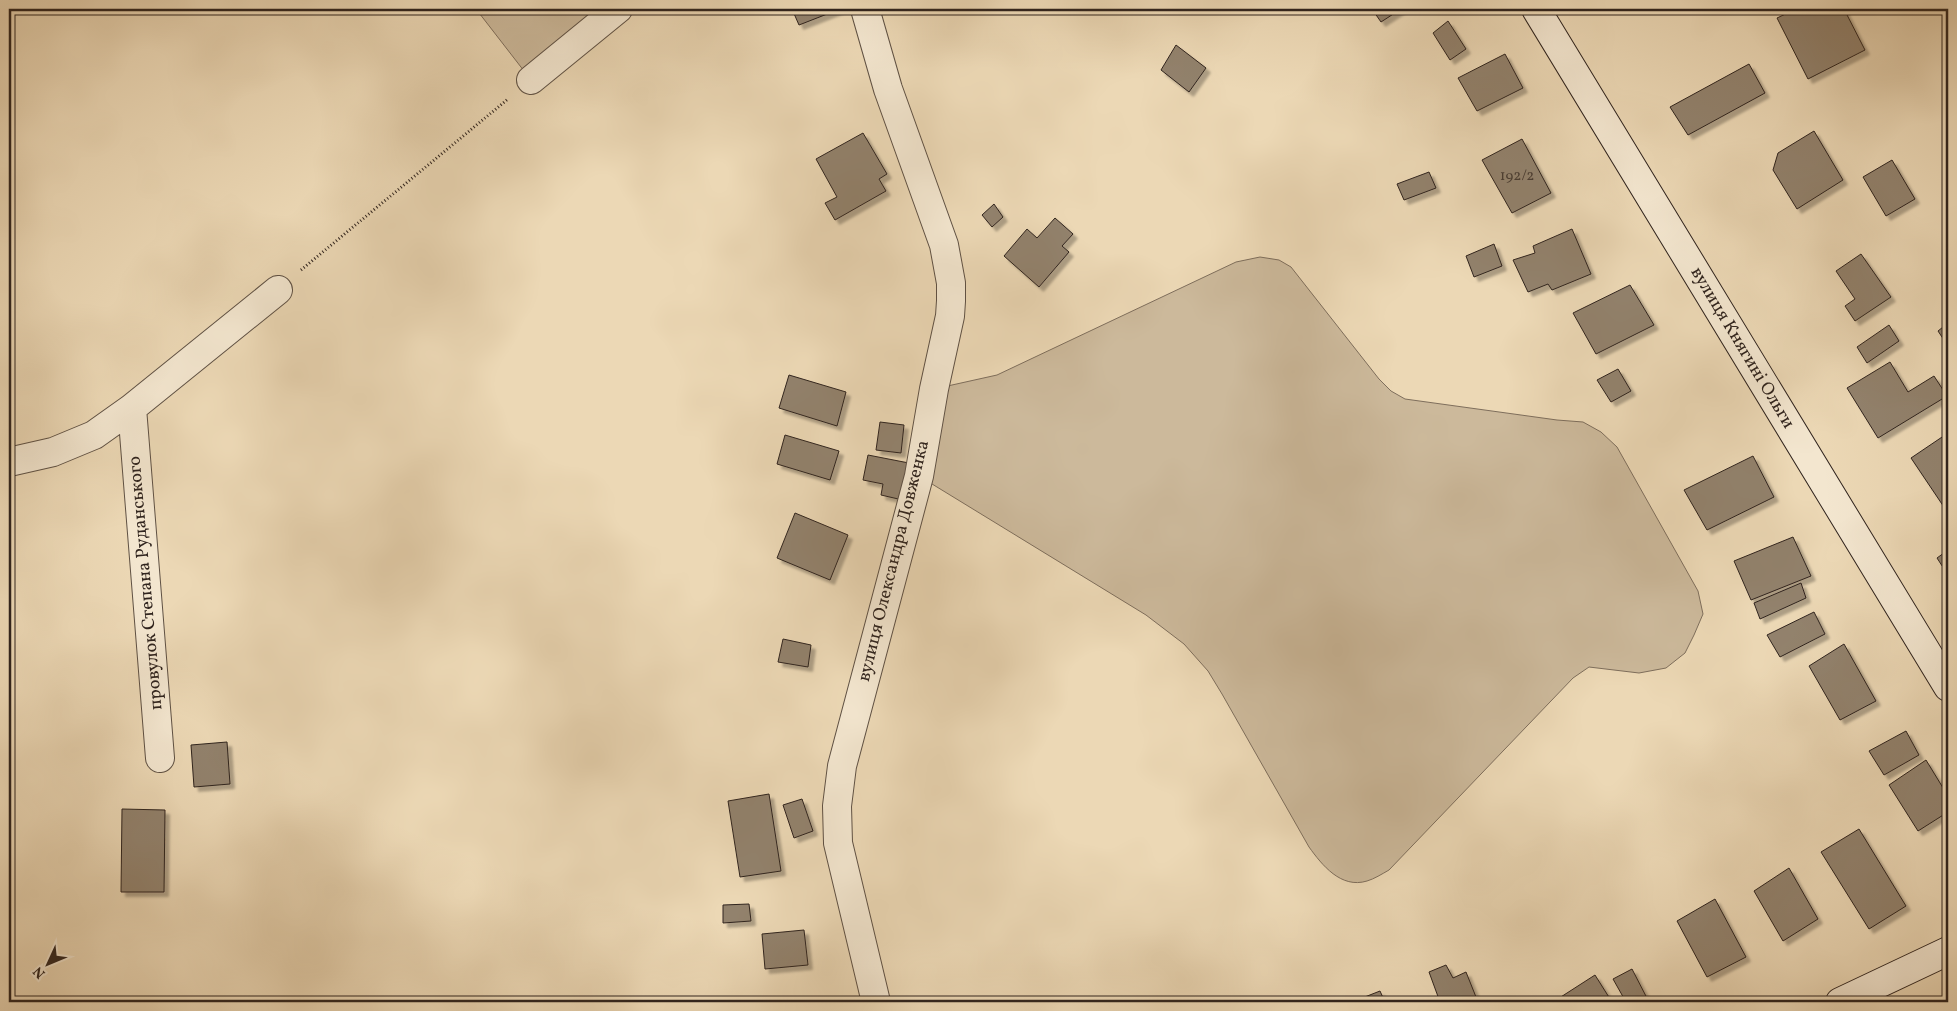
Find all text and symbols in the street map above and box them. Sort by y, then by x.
house number: 192/2 [1500,166,1534,187]
street label: вулиця Княгині Ольги [1684,263,1800,434]
street label: вулиця Олександра Довженка [852,438,936,684]
street label: провулок Степана Руданського [122,455,170,711]
north arrow [22,938,72,988]
text: N [29,962,50,982]

